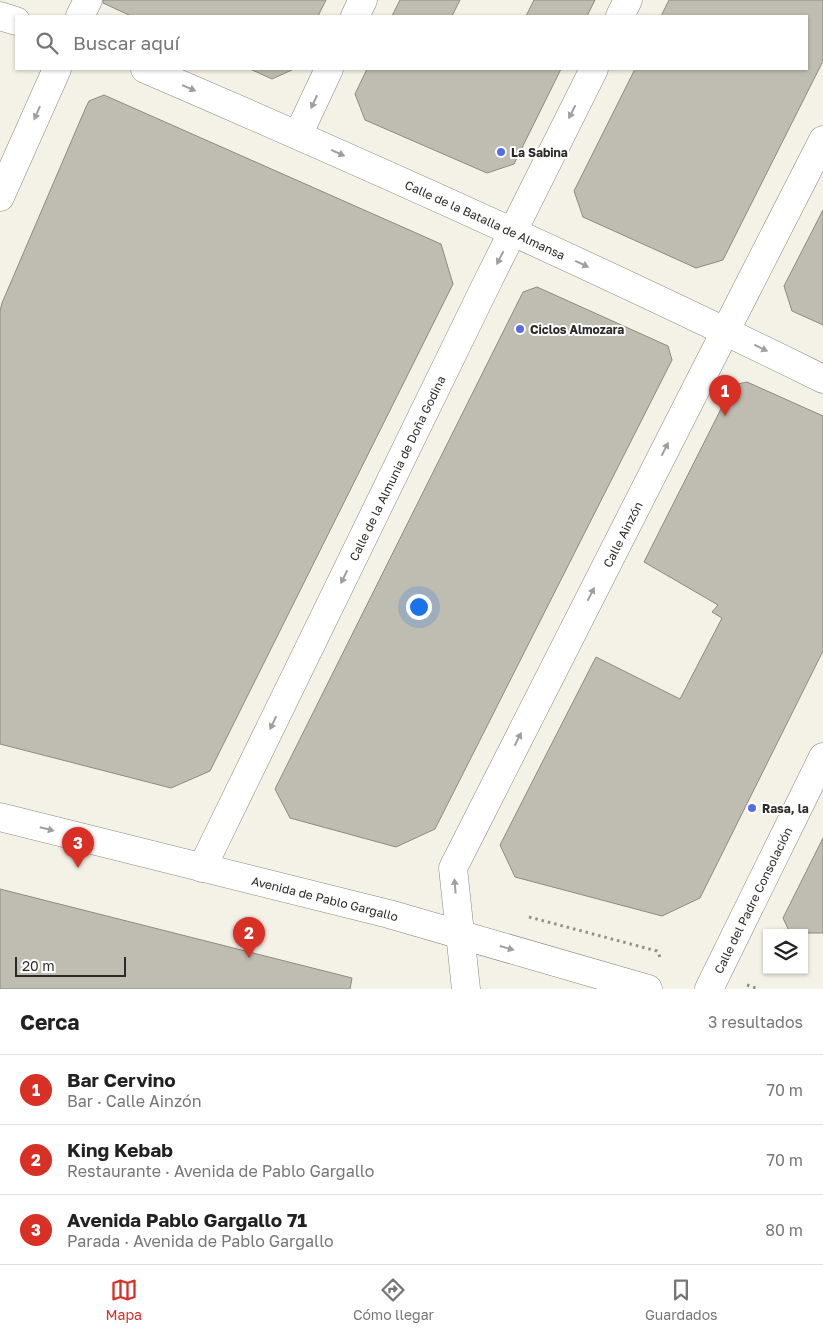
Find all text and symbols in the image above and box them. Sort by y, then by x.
search box [15,15,808,70]
icon: search [33,29,61,57]
text: Buscar aquí [73,31,180,54]
one-way arrow [182,85,196,93]
one-way arrow [309,95,317,109]
one-way arrow [568,105,576,120]
one-way arrow [33,106,41,120]
place label: La Sabina [511,145,568,160]
marker: La Sabina [495,146,507,158]
one-way arrow [331,150,345,158]
street label: Calle de la Batalla de Almansa [403,177,568,262]
one-way arrow [496,251,504,265]
one-way arrow [575,260,589,268]
place label: Ciclos Almozara [530,322,624,337]
marker: Ciclos Almozara [514,323,526,335]
one-way arrow [753,344,768,352]
street label: Calle de la Almunia de Doña Godina [345,373,448,563]
pin: 1 [709,375,741,416]
one-way arrow [661,442,669,457]
street label: Calle Ainzón [599,499,645,570]
one-way arrow [340,570,348,584]
one-way arrow [587,587,595,602]
your location [406,594,432,620]
one-way arrow [268,716,276,730]
one-way arrow [514,732,522,746]
place label: Rasa, la [762,801,809,816]
marker: Rasa, la [746,802,758,814]
street label: Calle del Padre Consolación [710,824,795,976]
one-way arrow [40,825,55,833]
pin: 3 [62,827,94,868]
street label: Avenida de Pablo Gargallo [250,873,400,924]
one-way arrow [451,878,459,894]
pin: 2 [233,917,265,958]
map controls [763,929,808,974]
button: layers [763,929,808,974]
one-way arrow [500,945,515,953]
scale bar [15,954,126,977]
text: 20 m [22,957,55,974]
text: Cerca [20,1009,79,1035]
text: 3 resultados [708,1012,803,1032]
text: Bar Cervino [67,1068,176,1091]
text: 1 [32,1080,40,1100]
text: 70 m [766,1080,803,1100]
text: Bar · Calle Ainzón [67,1091,202,1111]
text: King Kebab [67,1138,173,1161]
text: 2 [31,1150,41,1170]
text: 70 m [766,1150,803,1170]
text: Restaurante · Avenida de Pablo Gargallo [67,1161,374,1181]
text: Avenida Pablo Gargallo 71 [67,1208,307,1231]
text: 3 [31,1220,41,1240]
text: 80 m [765,1220,803,1240]
text: Parada · Avenida de Pablo Gargallo [67,1231,334,1251]
tab: Mapa [105,1276,142,1323]
tab: Cómo llegar [353,1276,434,1323]
tab: Guardados [645,1276,718,1323]

